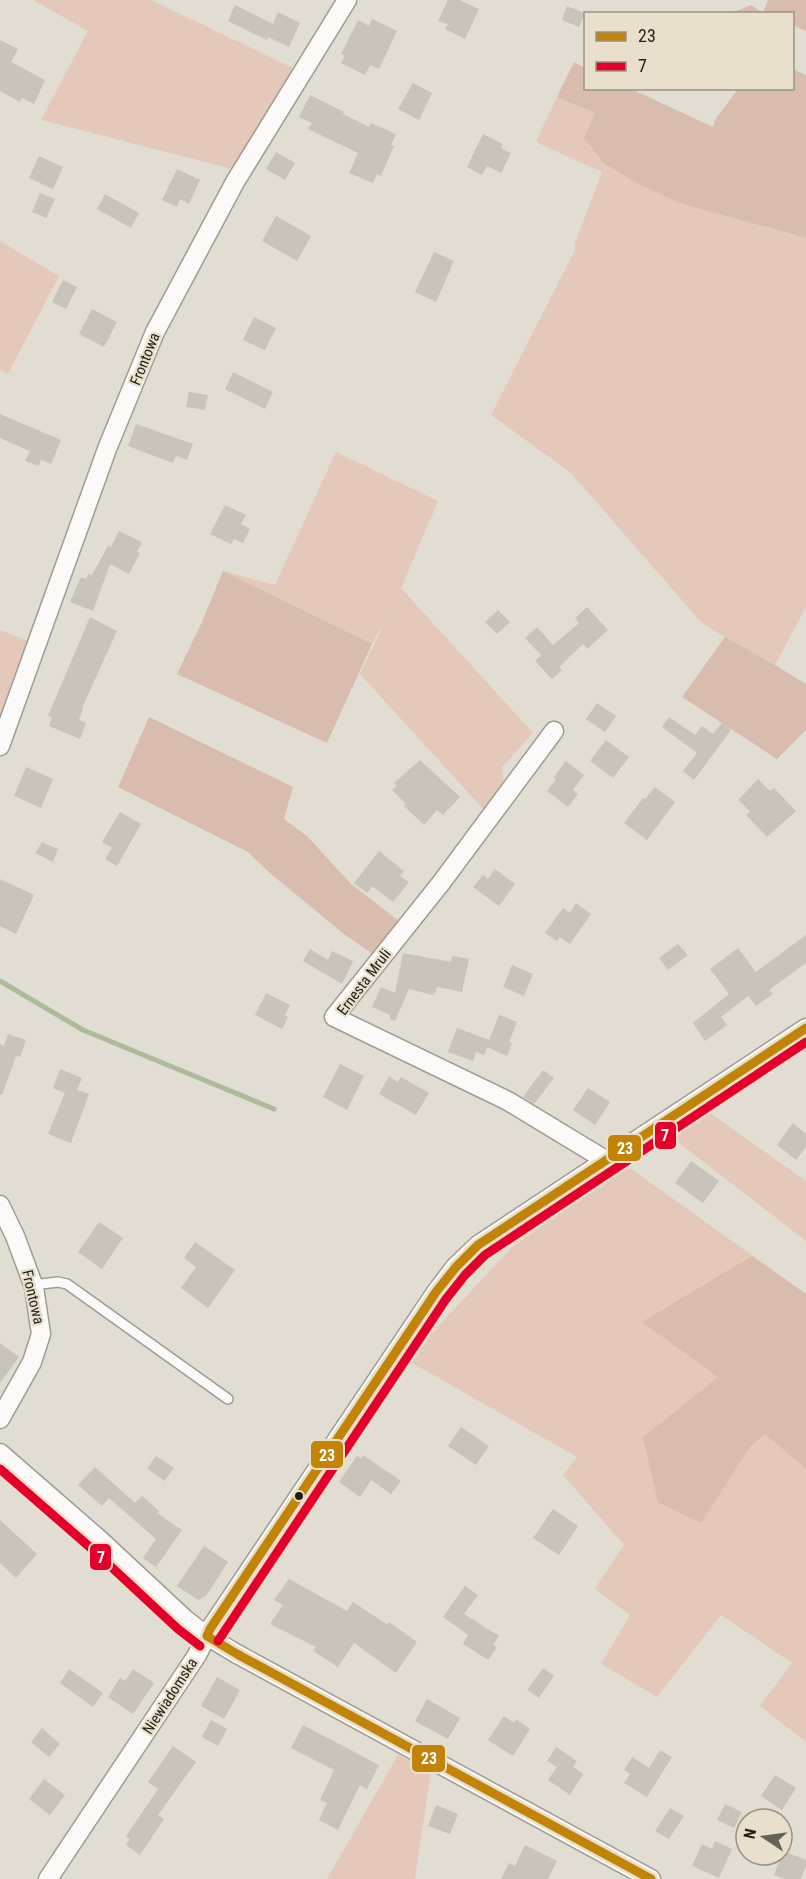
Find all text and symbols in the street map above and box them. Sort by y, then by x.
legend [584,12,794,90]
text: 23 [638,25,656,46]
text: 7 [638,55,647,76]
street label: Frontowa [126,330,164,388]
street label: Ernesta Mruli [333,945,395,1019]
line badge: 7 [654,1121,677,1150]
text: 7 [661,1126,669,1145]
line badge: 23 [607,1134,642,1162]
text: 23 [617,1139,633,1158]
street label: Frontowa [18,1268,48,1326]
line badge: 23 [310,1440,344,1469]
text: 23 [319,1446,335,1465]
unlabelled marker [293,1490,305,1502]
line badge: 7 [89,1543,112,1571]
text: 7 [97,1548,105,1567]
street label: Niewiadomska [139,1655,201,1737]
line badge: 23 [411,1744,446,1773]
text: 23 [421,1749,437,1768]
north arrow [734,1807,794,1867]
text: N [740,1827,760,1841]

